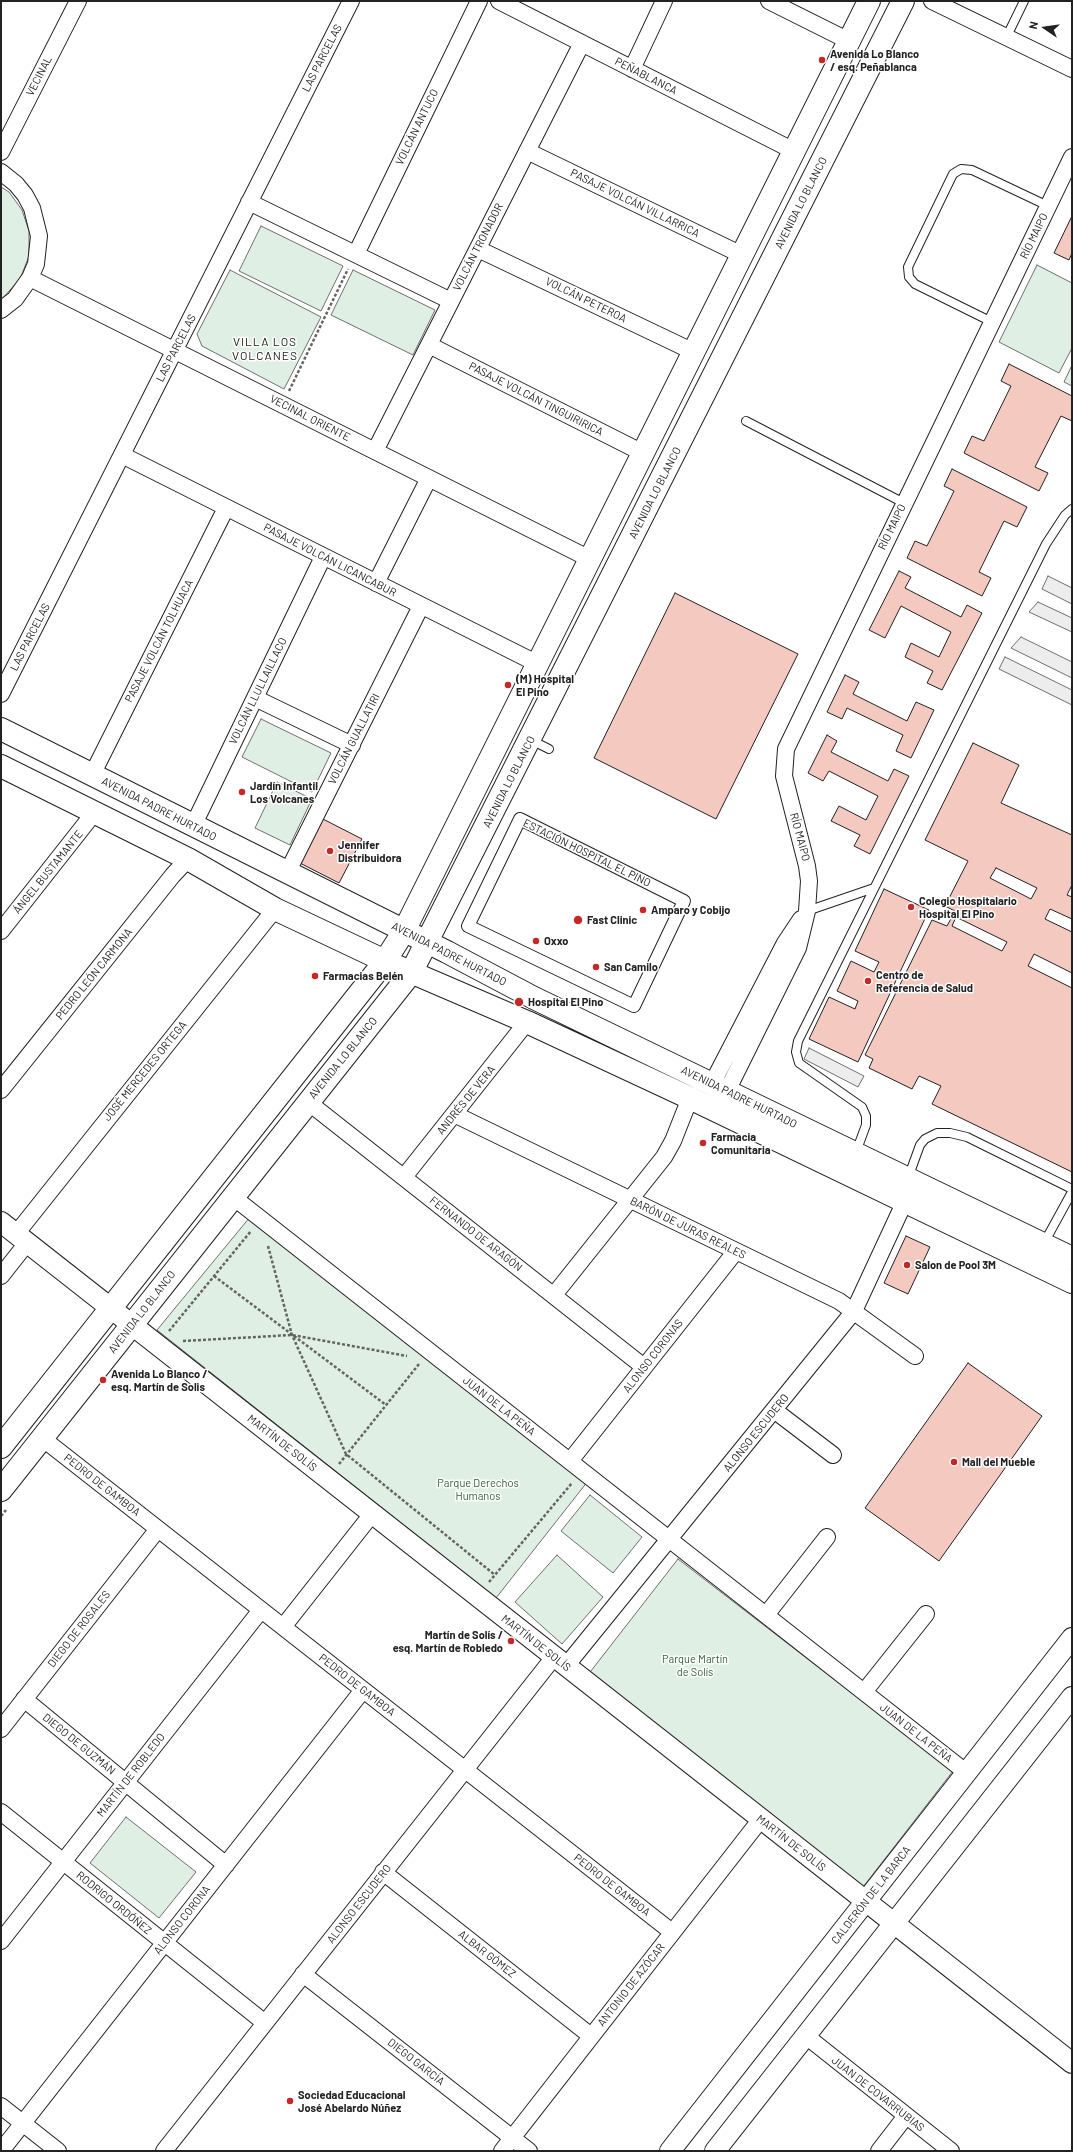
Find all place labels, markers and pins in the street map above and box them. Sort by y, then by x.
place label: Avenida Lo Blanco / esq. Peñablanca [830,47,919,73]
marker: Avenida Lo Blanco / esq. Peñablanca [817,55,827,65]
place label: (M) Hospital El Pino [516,672,574,698]
marker: (M) Hospital El Pino [503,680,513,690]
place label: Jardín Infantil Los Volcanes [250,779,318,805]
marker: Jardín Infantil Los Volcanes [237,787,247,797]
place label: Jennifer Distribuidora [338,838,402,864]
marker: Jennifer Distribuidora [325,846,335,856]
place label: Colegio Hospitalario Hospital El Pino [919,894,1017,920]
marker: Colegio Hospitalario Hospital El Pino [906,902,916,912]
place label: Amparo y Cobijo [651,903,730,917]
marker: Amparo y Cobijo [638,905,648,915]
place label: Fast Clinic [587,913,637,927]
marker: Fast Clinic [572,914,584,926]
place label: Oxxo [544,934,568,948]
marker: Oxxo [531,936,541,946]
place label: San Camilo [604,960,658,974]
marker: San Camilo [591,962,601,972]
place label: Centro de Referencia de Salud [876,968,973,994]
place label: Farmacias Belén [323,969,403,983]
marker: Farmacias Belén [310,971,320,981]
marker: Centro de Referencia de Salud [863,976,873,986]
place label: Hospital El Pino [528,995,603,1009]
marker: Hospital El Pino [513,996,525,1008]
place label: Farmacia Comunitaria [711,1130,771,1156]
marker: Farmacia Comunitaria [698,1138,708,1148]
place label: Salon de Pool 3M [915,1258,996,1272]
marker: Salon de Pool 3M [902,1260,912,1270]
place label: Avenida Lo Blanco / esq. Martín de Solis [111,1367,208,1393]
marker: Avenida Lo Blanco / esq. Martín de Solis [98,1375,108,1385]
place label: Mall del Mueble [962,1455,1035,1469]
marker: Mall del Mueble [949,1457,959,1467]
place label: Martín de Solís / esq. Martín de Robledo [393,1628,503,1654]
marker: Martín de Solís / esq. Martín de Robledo [506,1636,516,1646]
place label: Sociedad Educacional José Abelardo Núñez [298,2088,406,2114]
marker: Sociedad Educacional José Abelardo Núñez [285,2096,295,2106]

